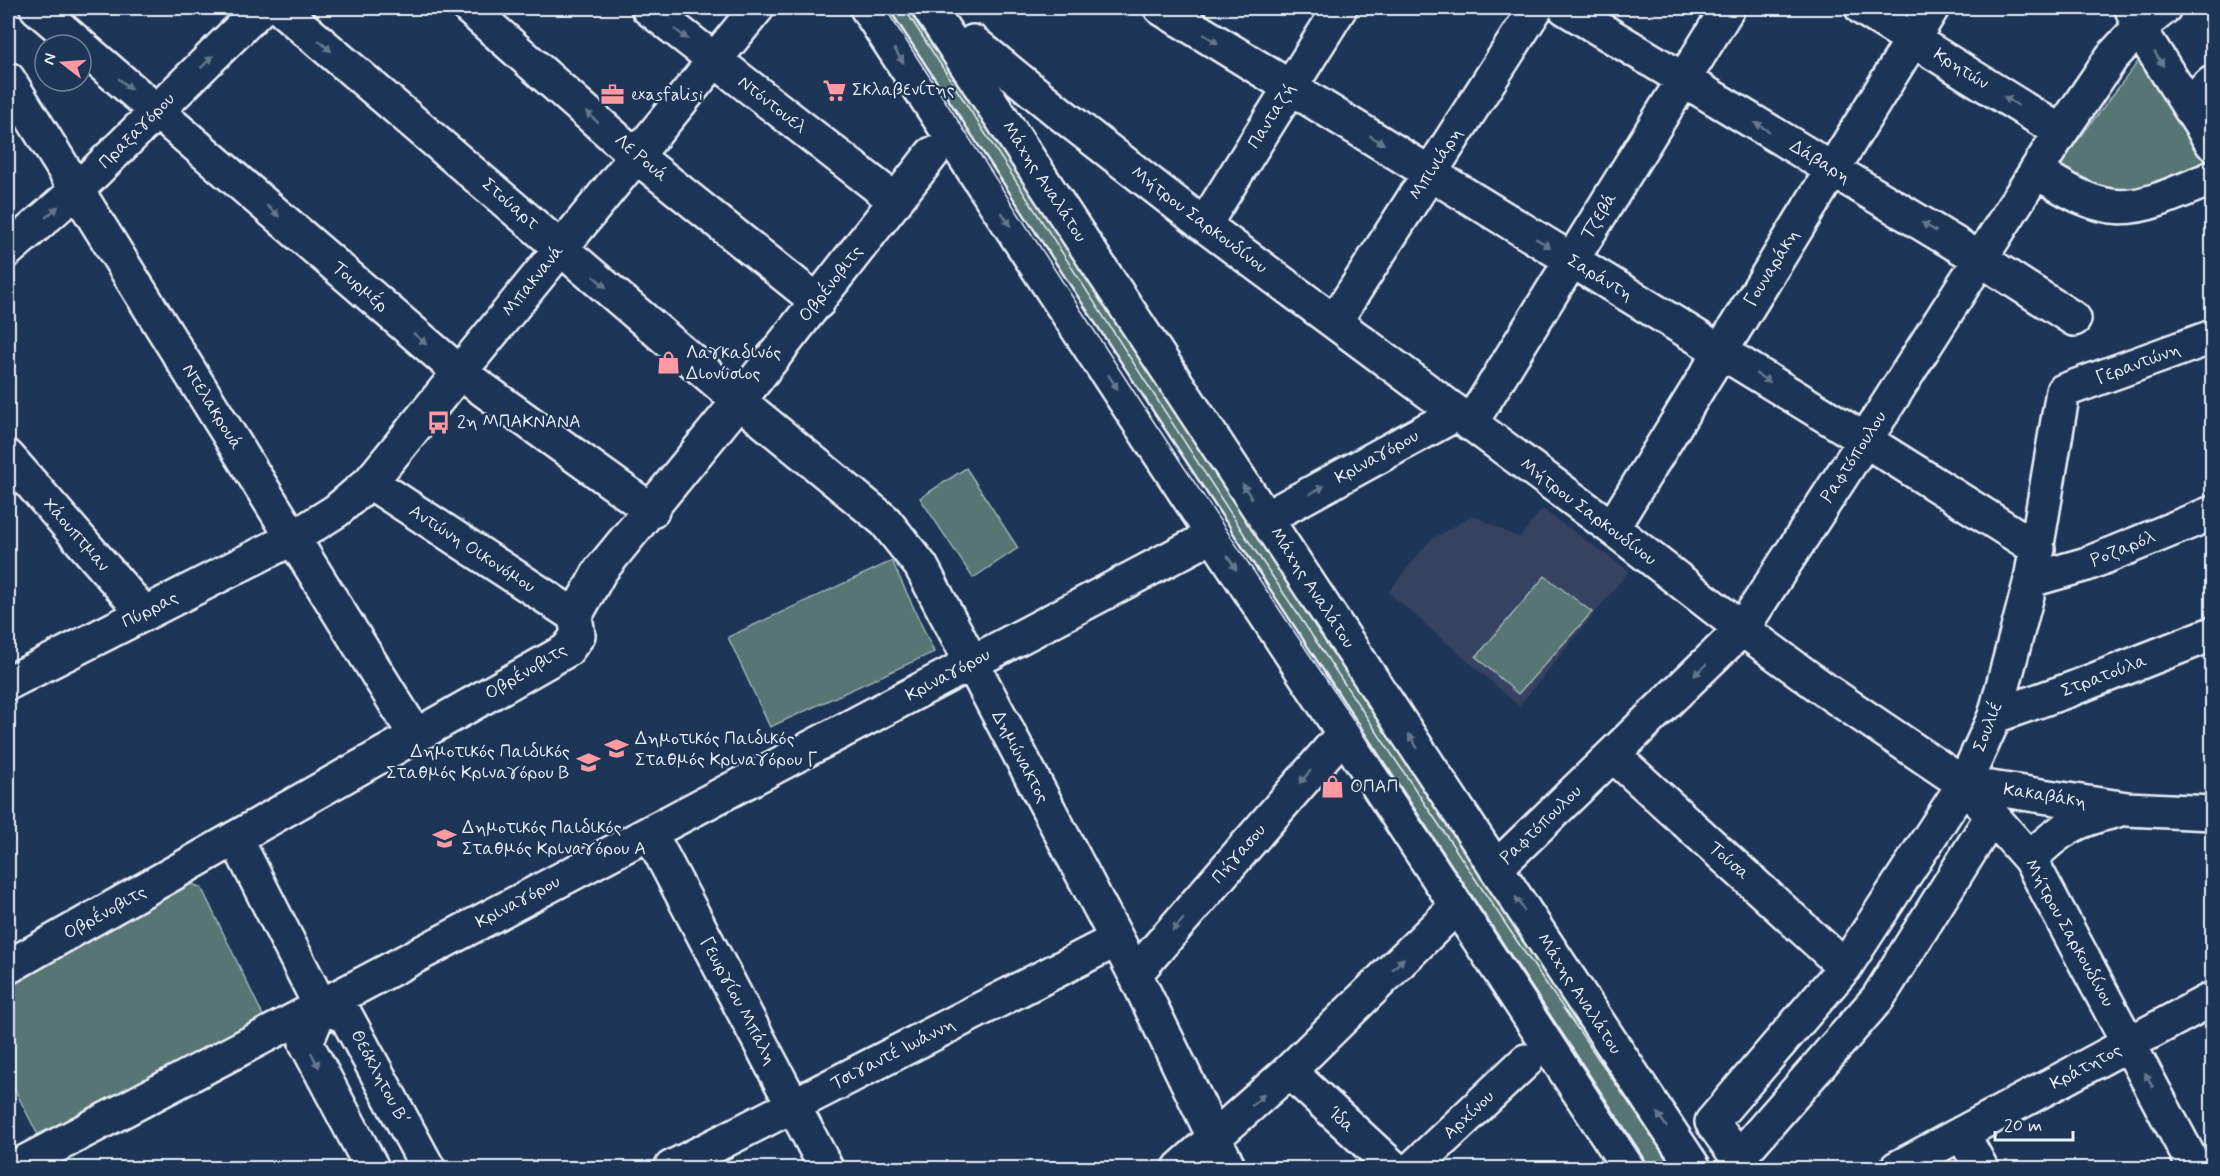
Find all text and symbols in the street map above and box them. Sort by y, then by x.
one-way arrow [673,27,689,40]
north arrow [33,33,93,93]
one-way arrow [1203,33,1219,44]
one-way arrow [317,39,333,52]
street label: Κρητών [1929,43,1993,95]
one-way arrow [893,48,905,64]
text: N [38,51,62,67]
one-way arrow [2153,51,2164,67]
one-way arrow [199,55,213,69]
street label: Ντόντουελ [733,71,811,140]
one-way arrow [117,77,132,90]
supermarket icon: Σκλαβενίτης [821,77,847,103]
place label: Σκλαβενίτης [852,78,955,102]
street label: Πανταζή [1242,78,1302,154]
office icon: exasfalisi [600,82,626,108]
place label: exasfalisi [631,83,703,107]
street label: Πραξαγόρου [93,87,181,175]
one-way arrow [2003,95,2019,106]
one-way arrow [585,111,600,124]
street label: Μάχης Αναλάτου [996,117,1092,247]
one-way arrow [1754,121,1770,132]
street label: Μπινιάρη [1404,123,1468,205]
street label: Λε Ρουά [609,128,673,188]
street label: Δάβαρη [1785,134,1855,190]
one-way arrow [1369,135,1386,145]
street label: Μήτρου Σαρκουδίνου [1126,161,1272,279]
street label: Στούαρτ [476,173,544,236]
street label: Τζεβά [1575,188,1623,244]
one-way arrow [265,205,281,218]
one-way arrow [44,206,59,219]
one-way arrow [1000,211,1012,227]
one-way arrow [1921,222,1937,233]
street label: Γουναράκη [1739,225,1805,311]
one-way arrow [1535,238,1551,249]
street label: Μπακνανά [497,240,569,322]
street label: Οβρένοβιτς [793,240,869,327]
street label: Σαράντη [1563,249,1637,307]
street label: Τουρμέρ [327,255,394,318]
one-way arrow [592,275,607,288]
one-way arrow [412,332,427,345]
street label: Γεραντώνη [2092,338,2184,390]
place label: Λαγκαδινός Διονύσιος [686,341,781,386]
shop icon: Λαγκαδινός Διονύσιος [655,350,681,376]
street label: Ντελακρουά [176,359,248,455]
one-way arrow [1755,372,1771,383]
one-way arrow [1107,374,1119,390]
street label: Ραφτόπουλου [1815,406,1893,508]
bus stop icon: 2η ΜΠΑΚΝΑΝΑ [426,409,452,435]
place label: 2η ΜΠΑΚΝΑΝΑ [457,410,581,434]
street label: Κριναγόρου [1331,424,1423,490]
street label: Μήτρου Σαρκουδίνου [1515,453,1661,571]
one-way arrow [1242,482,1253,499]
one-way arrow [1309,485,1326,495]
street label: Χάουπτμαν [37,493,115,577]
street label: Αντώνη Οικονόμου [404,499,540,599]
street label: Μάχης Αναλάτου [1264,523,1360,653]
street label: Ροζαρόλ [2087,525,2159,573]
one-way arrow [1226,555,1237,571]
street label: Πύρρας [118,586,182,634]
street label: Οβρένοβιτς [480,637,571,706]
street label: Κριναγόρου [901,643,995,707]
street label: Στρατούλα [2058,649,2150,703]
one-way arrow [1692,663,1707,677]
street label: Σουλιέ [1967,698,2008,755]
street label: Δημώνακτος [986,706,1055,808]
place label: Δημοτικός Παιδικός Σταθμός Κριναγόρου Γ [635,727,817,772]
one-way arrow [1407,733,1418,749]
school or university icon: Δημοτικός Παιδικός Σταθμός Κριναγόρου Γ [604,736,630,762]
place label: Δημοτικός Παιδικός Σταθμός Κριναγόρου Β [386,740,570,785]
school or university icon: Δημοτικός Παιδικός Σταθμός Κριναγόρου Β [575,749,601,775]
one-way arrow [1299,769,1312,784]
shop icon: ΟΠΑΠ [1319,774,1345,800]
place label: ΟΠΑΠ [1350,775,1398,799]
street label: Κακαβάκη [2002,778,2088,814]
street label: Ραφτόπουλου [1495,780,1587,870]
place label: Δημοτικός Παιδικός Σταθμός Κριναγόρου Α [462,816,646,861]
street label: Πήγασου [1206,819,1272,889]
school or university icon: Δημοτικός Παιδικός Σταθμός Κριναγόρου Α [431,825,457,851]
street label: Τούσα [1703,836,1755,886]
street label: Μήτρου Σαρκουδίνου [2018,855,2120,1011]
street label: Κριναγόρου [471,870,565,934]
street label: Οβρένοβιτς [59,879,151,946]
one-way arrow [1514,896,1525,912]
one-way arrow [1172,917,1185,932]
street label: Μάχης Αναλάτου [1531,929,1627,1059]
street label: Γεωργίου Μπάλη [694,933,782,1069]
one-way arrow [1390,957,1405,971]
street label: Τσιγαντέ Ιωάννη [826,1011,959,1096]
street label: Θεόκλητου Β΄ [344,1026,418,1134]
street label: Κράτητος [2046,1038,2126,1096]
one-way arrow [310,1052,320,1069]
one-way arrow [2144,1071,2153,1088]
street label: Αρχίνου [1438,1085,1500,1145]
one-way arrow [1250,1093,1265,1107]
street label: Ίδα [1322,1102,1360,1138]
scale bar [1995,1104,2073,1142]
one-way arrow [1656,1111,1667,1128]
text: 20 m [2004,1114,2042,1138]

